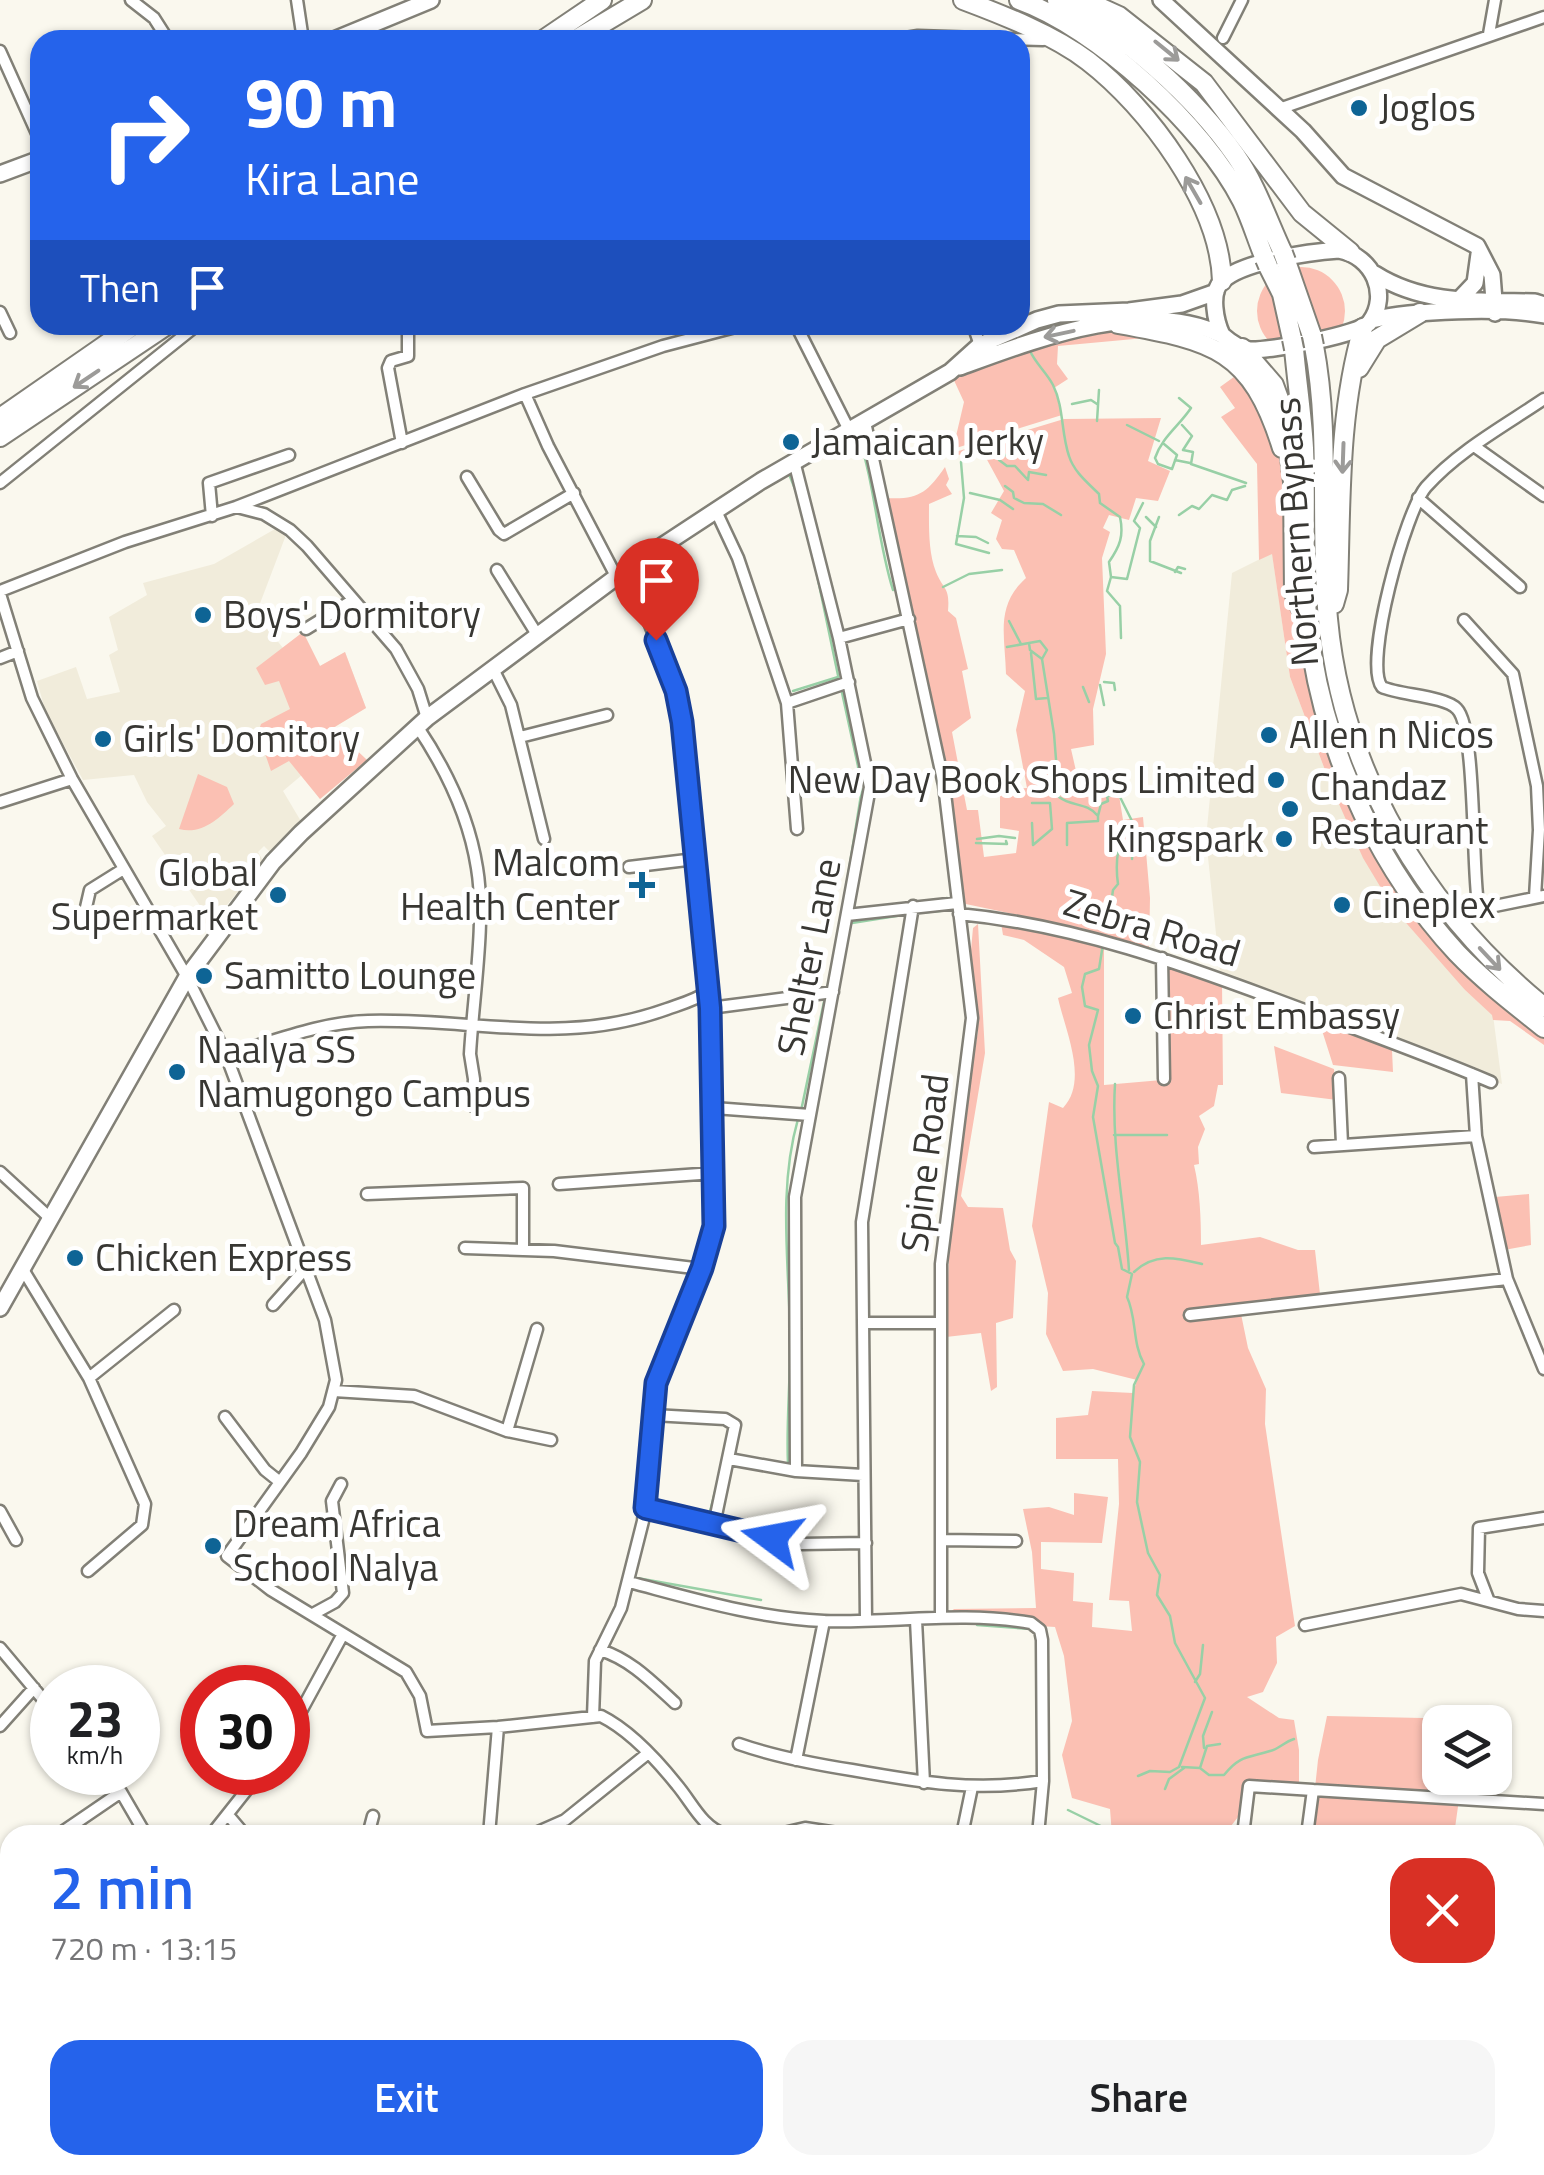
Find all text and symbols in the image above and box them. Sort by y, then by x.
one-way arrow [1153,40,1179,62]
text: 90 m [245,48,398,154]
icon: right [80,70,210,200]
place label: Joglos [1379,78,1476,136]
marker: Joglos [1348,97,1370,119]
text: Kira Lane [245,144,419,212]
one-way arrow [1182,175,1202,205]
text: Then [80,259,160,317]
icon: arrive [180,260,235,315]
one-way arrow [1044,325,1076,344]
one-way arrow [72,368,100,389]
street label: Northern Bypass [1257,396,1333,669]
place label: Jamaican Jerky [811,412,1044,470]
marker: Jamaican Jerky [780,431,802,453]
one-way arrow [1333,442,1352,474]
pin [614,538,699,641]
icon: arrive [629,553,684,608]
place label: Boys' Dormitory [223,585,481,643]
marker: Boys' Dormitory [192,604,214,626]
place label: Allen n Nicos [1289,705,1494,763]
place label: Girls' Domitory [123,709,360,767]
marker: Allen n Nicos [1258,724,1280,746]
marker: Girls' Domitory [92,728,114,750]
place label: New Day Book Shops Limited [788,750,1256,808]
place label: Chandaz Restaurant [1310,757,1488,859]
marker: New Day Book Shops Limited [1265,769,1287,791]
marker: Chandaz Restaurant [1279,798,1301,820]
place label: Kingspark [1106,809,1264,867]
marker: Kingspark [1273,828,1295,850]
place label: Malcom Health Center [400,833,620,935]
place label: Global Supermarket [51,843,258,945]
street label: Shelter Lane [760,853,856,1060]
marker: Malcom Health Center [629,872,655,898]
street label: Zebra Road [1057,873,1248,981]
place label: Cineplex [1362,875,1496,933]
marker: Global Supermarket [267,884,289,906]
marker: Cineplex [1331,894,1353,916]
place label: Samitto Lounge [224,946,476,1004]
one-way arrow [1478,947,1502,971]
marker: Samitto Lounge [193,965,215,987]
place label: Christ Embassy [1153,986,1400,1044]
marker: Christ Embassy [1122,1005,1144,1027]
place label: Naalya SS Namugongo Campus [197,1020,531,1122]
marker: Naalya SS Namugongo Campus [166,1061,188,1083]
street label: Spine Road [884,1070,964,1255]
place label: Chicken Express [95,1228,352,1286]
marker: Chicken Express [64,1247,86,1269]
position arrow [720,1486,824,1590]
place label: Dream Africa School Nalya [233,1494,441,1596]
marker: Dream Africa School Nalya [202,1535,224,1557]
speed limit sign: 30 [180,1665,310,1795]
text: 23 [67,1680,123,1756]
map controls [1422,1705,1512,1795]
button: layers [1422,1705,1512,1795]
text: km/h [67,1736,123,1774]
text: 2 min [50,1841,194,1932]
button: close [1390,1858,1495,1963]
text: 720 m · 13:15 [50,1924,237,1972]
button: Exit [50,2040,763,2155]
button: Share [783,2040,1495,2155]

